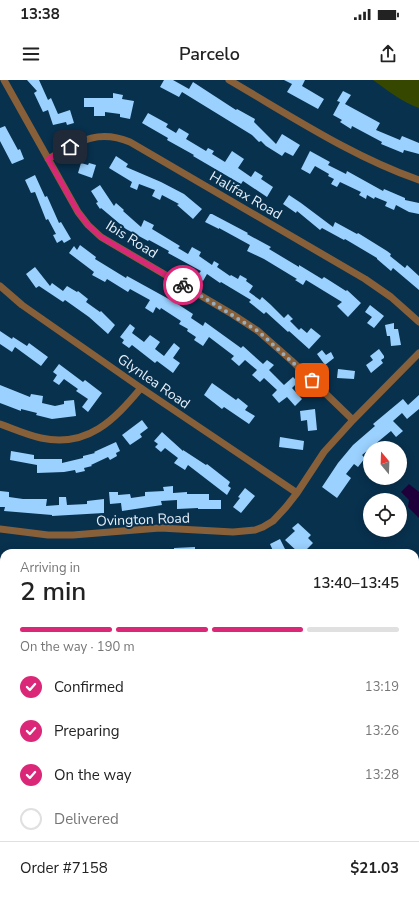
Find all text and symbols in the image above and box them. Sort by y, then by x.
text: 13:38 [20,4,60,24]
text: Parcelo [179,42,240,66]
icon: menu [20,43,42,65]
icon: share [377,43,399,65]
pin [53,130,87,164]
icon: home [59,136,81,158]
street label: Halifax Road [206,167,286,224]
street label: Ibis Road [102,216,161,263]
courier [163,265,203,305]
icon: bike [172,274,194,296]
street label: Glynlea Road [114,349,194,413]
pin [295,363,329,397]
icon: bag [301,369,323,391]
north arrow [363,441,407,485]
map controls [363,441,407,537]
button: locate [363,493,407,537]
street label: Ovington Road [96,508,190,531]
text: Arriving in [20,559,80,577]
text: 13:40–13:45 [312,573,399,593]
text: 2 min [20,574,86,609]
text: On the way · 190 m [20,638,135,656]
icon: check [20,676,42,698]
text: Confirmed [54,677,124,697]
text: 13:19 [365,678,399,696]
icon: check [20,720,42,742]
text: Preparing [54,721,119,741]
text: 13:26 [365,722,399,740]
icon: check [20,764,42,786]
text: On the way [54,765,132,785]
text: 13:28 [365,766,399,784]
text: Delivered [54,809,119,829]
text: Order #7158 [20,858,108,878]
text: $21.03 [350,858,399,878]

